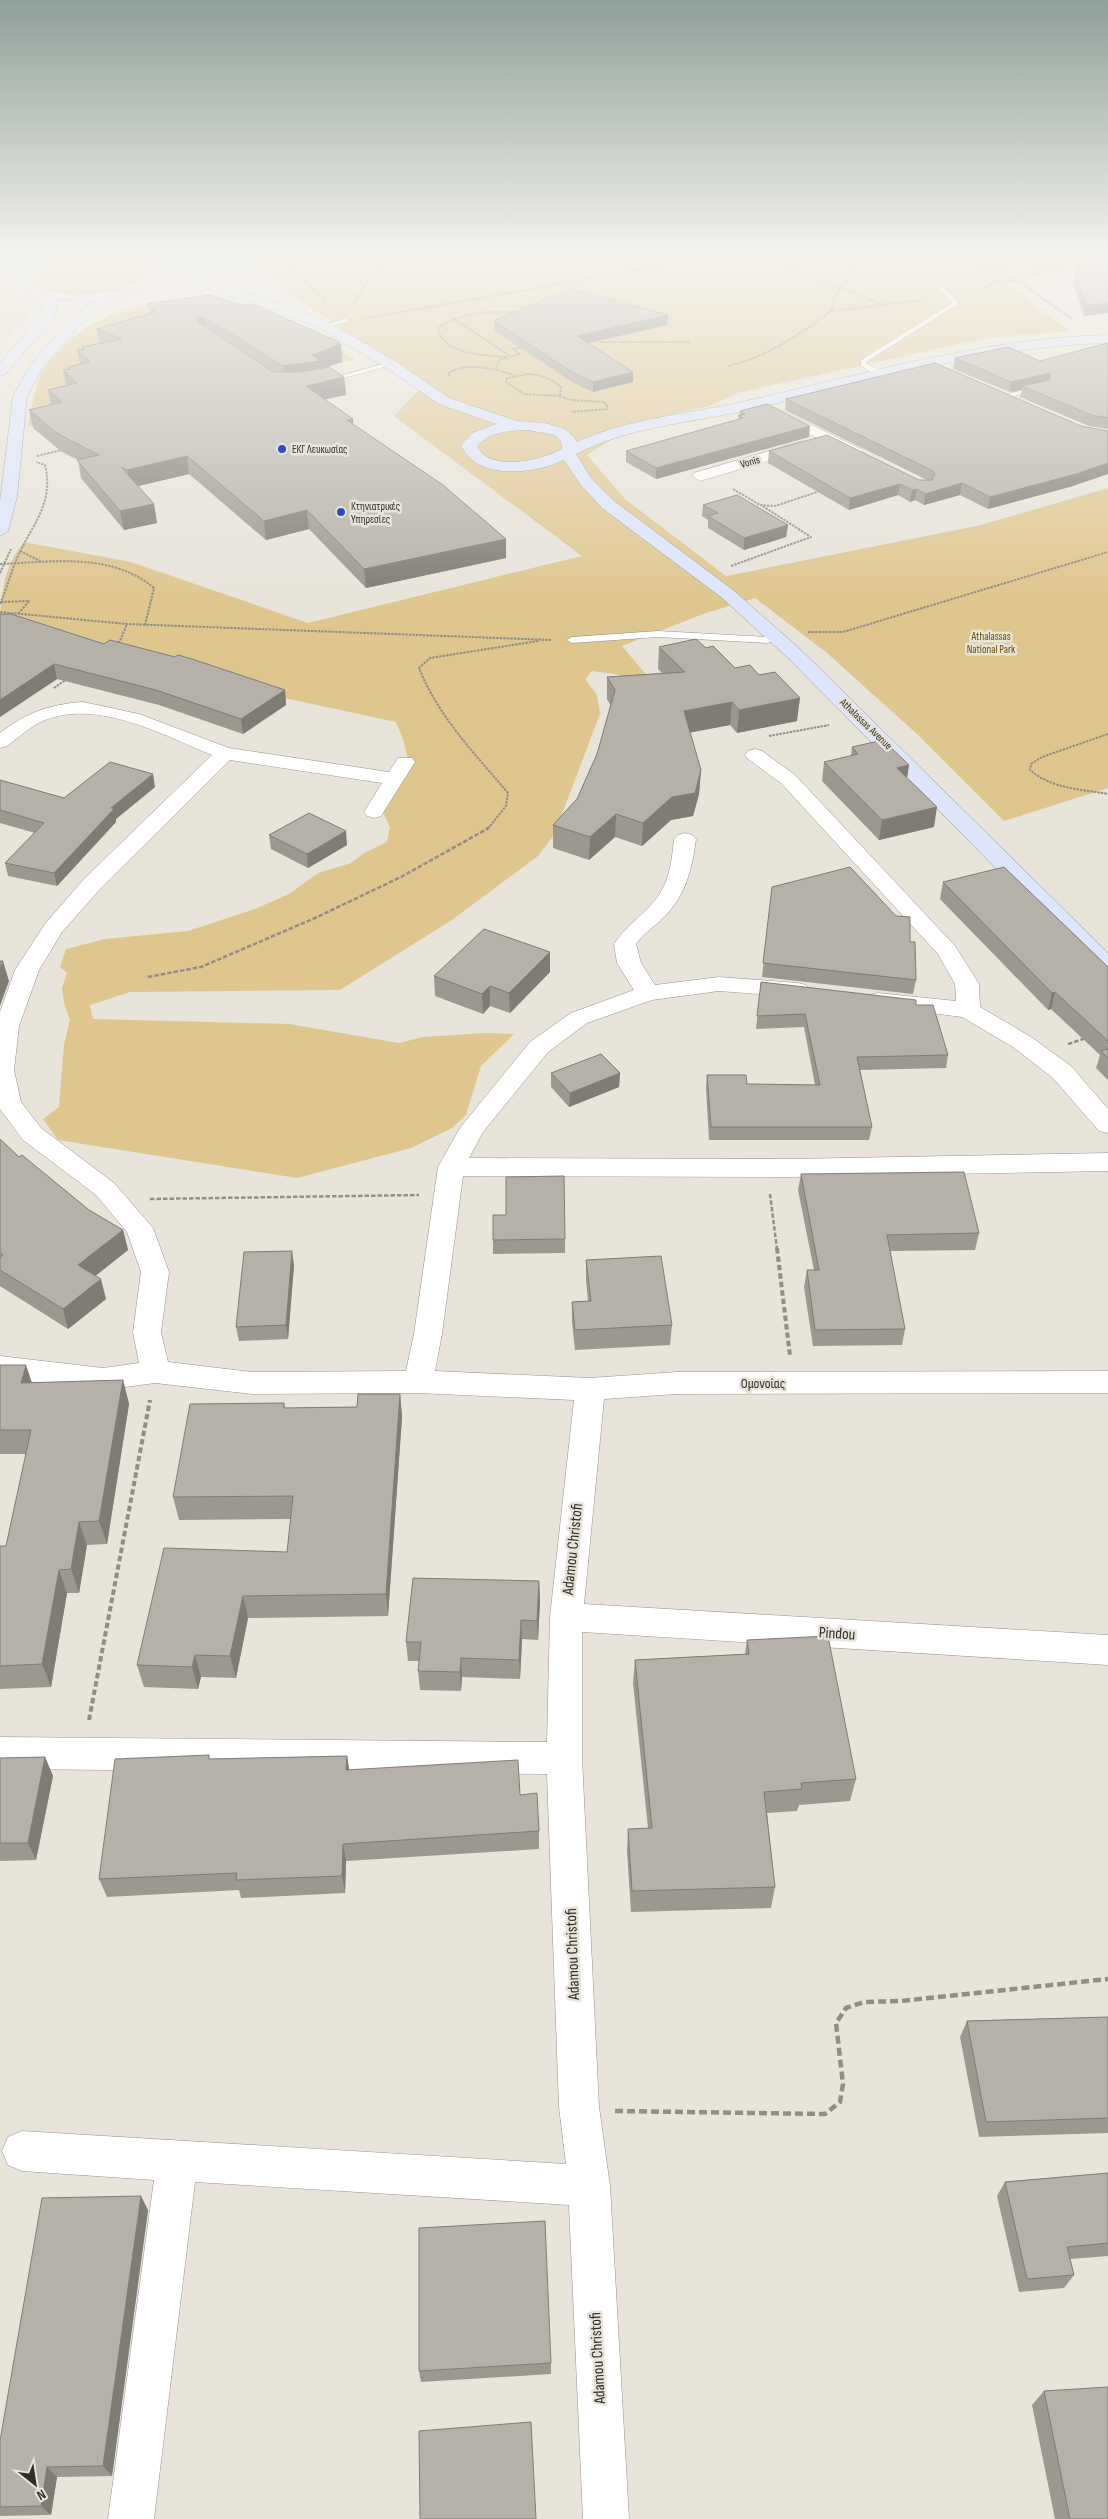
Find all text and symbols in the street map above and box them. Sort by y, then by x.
marker: ΕΚΓ Λευκωσίας [276,443,288,455]
place label: ΕΚΓ Λευκωσίας [292,443,347,456]
street label: Vonis [739,453,761,471]
place label: Κτηνιατρικές Υπηρεσίες [351,500,400,526]
marker: Κτηνιατρικές Υπηρεσίες [335,506,347,518]
park label: Athalassas National Park [967,630,1016,656]
street label: Athalassas Avenue [836,695,895,752]
street label: Ομονοίας [741,1375,785,1392]
street label: Adamou Christofi [559,1502,587,1597]
street label: Pindou [818,1623,856,1645]
street label: Adamou Christofi [562,1908,584,2001]
street label: Adamou Christofi [586,2312,610,2405]
north arrow [10,2459,60,2509]
text: N [34,2486,49,2504]

